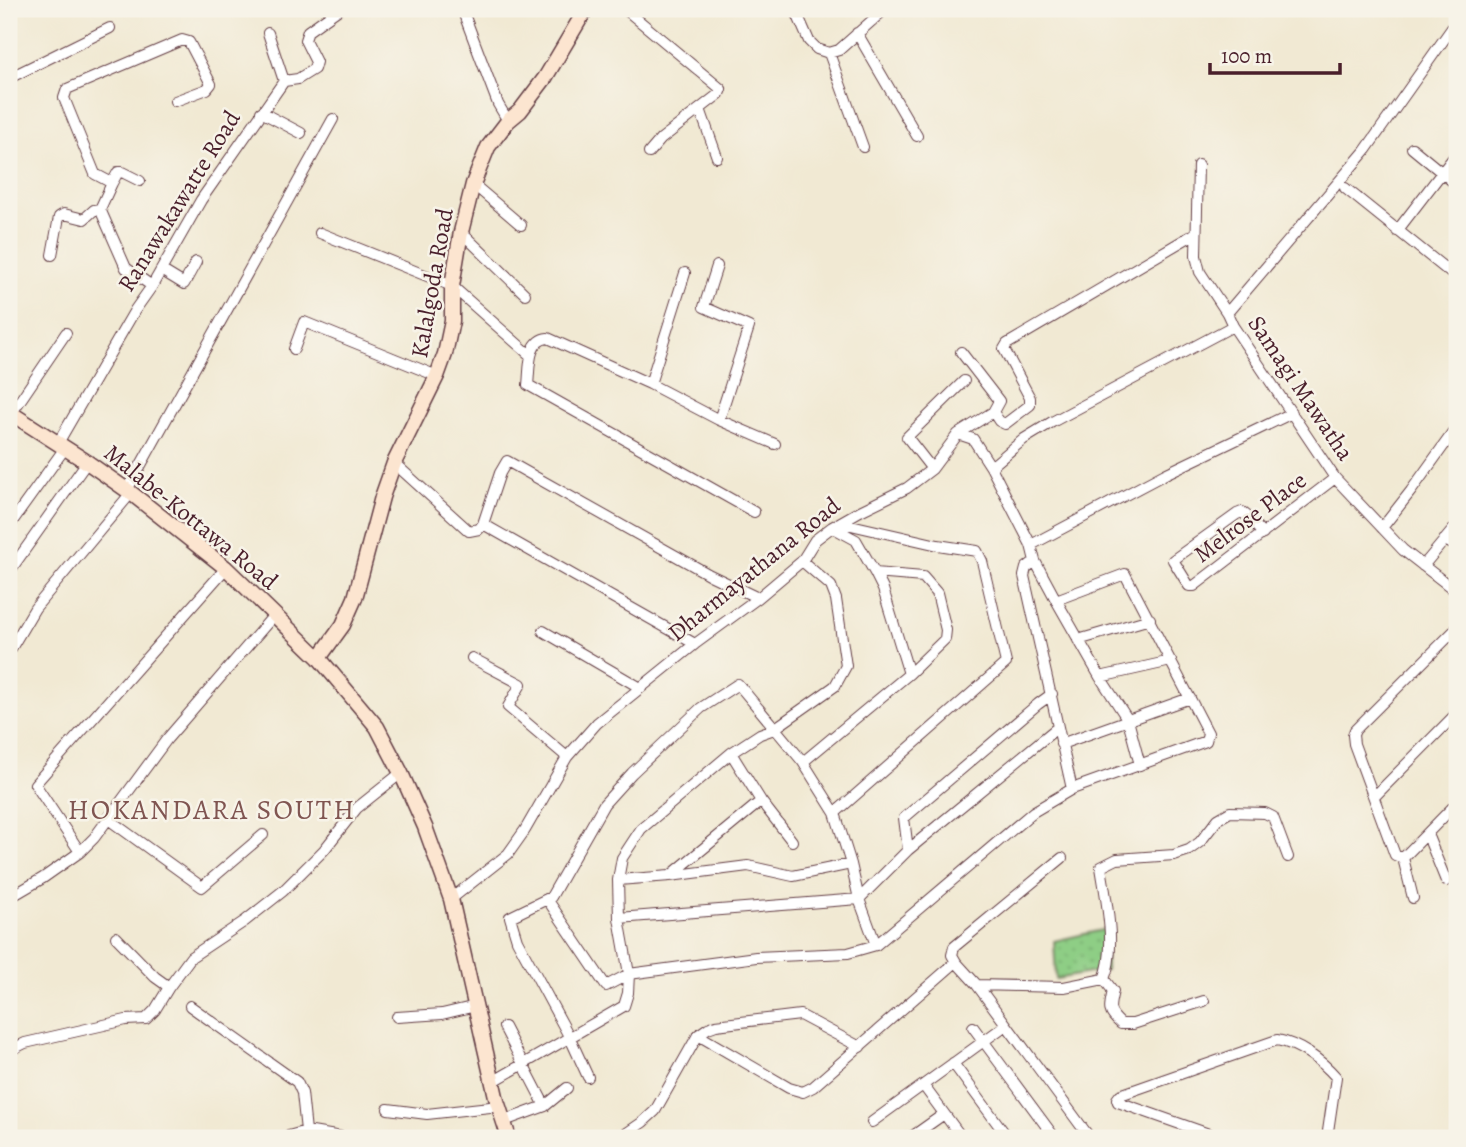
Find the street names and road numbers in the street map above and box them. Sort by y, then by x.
street label: Ranawakawatte Road [110,104,248,298]
street label: Kalalgoda Road [403,205,461,360]
street label: Samagi Mawatha [1241,309,1362,468]
street label: Malabe-Kottawa Road [97,437,285,597]
street label: Melrose Place [1187,464,1313,570]
street label: Dharmayathana Road [661,489,847,649]

